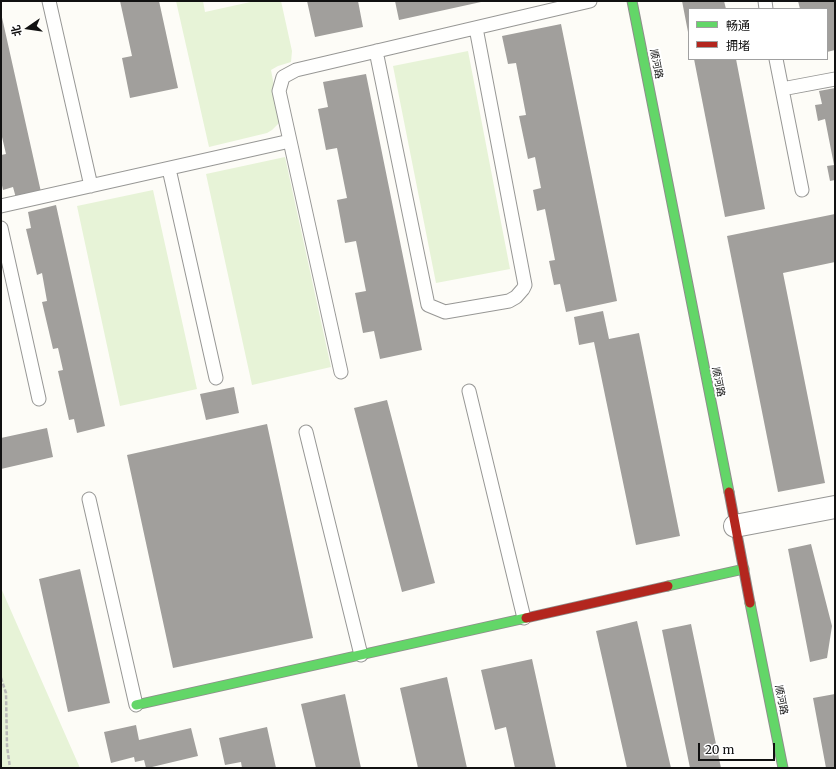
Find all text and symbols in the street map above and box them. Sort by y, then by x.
north arrow [8,8,48,48]
legend [688,8,828,60]
text: 畅通 [726,18,750,33]
text: 北 [8,24,24,38]
text: 拥堵 [726,38,750,53]
street label: 顺河路 [647,48,665,80]
street label: 顺河路 [709,366,727,398]
street label: 顺河路 [772,684,790,716]
scale bar [700,735,777,761]
text: 20 m [705,742,734,757]

